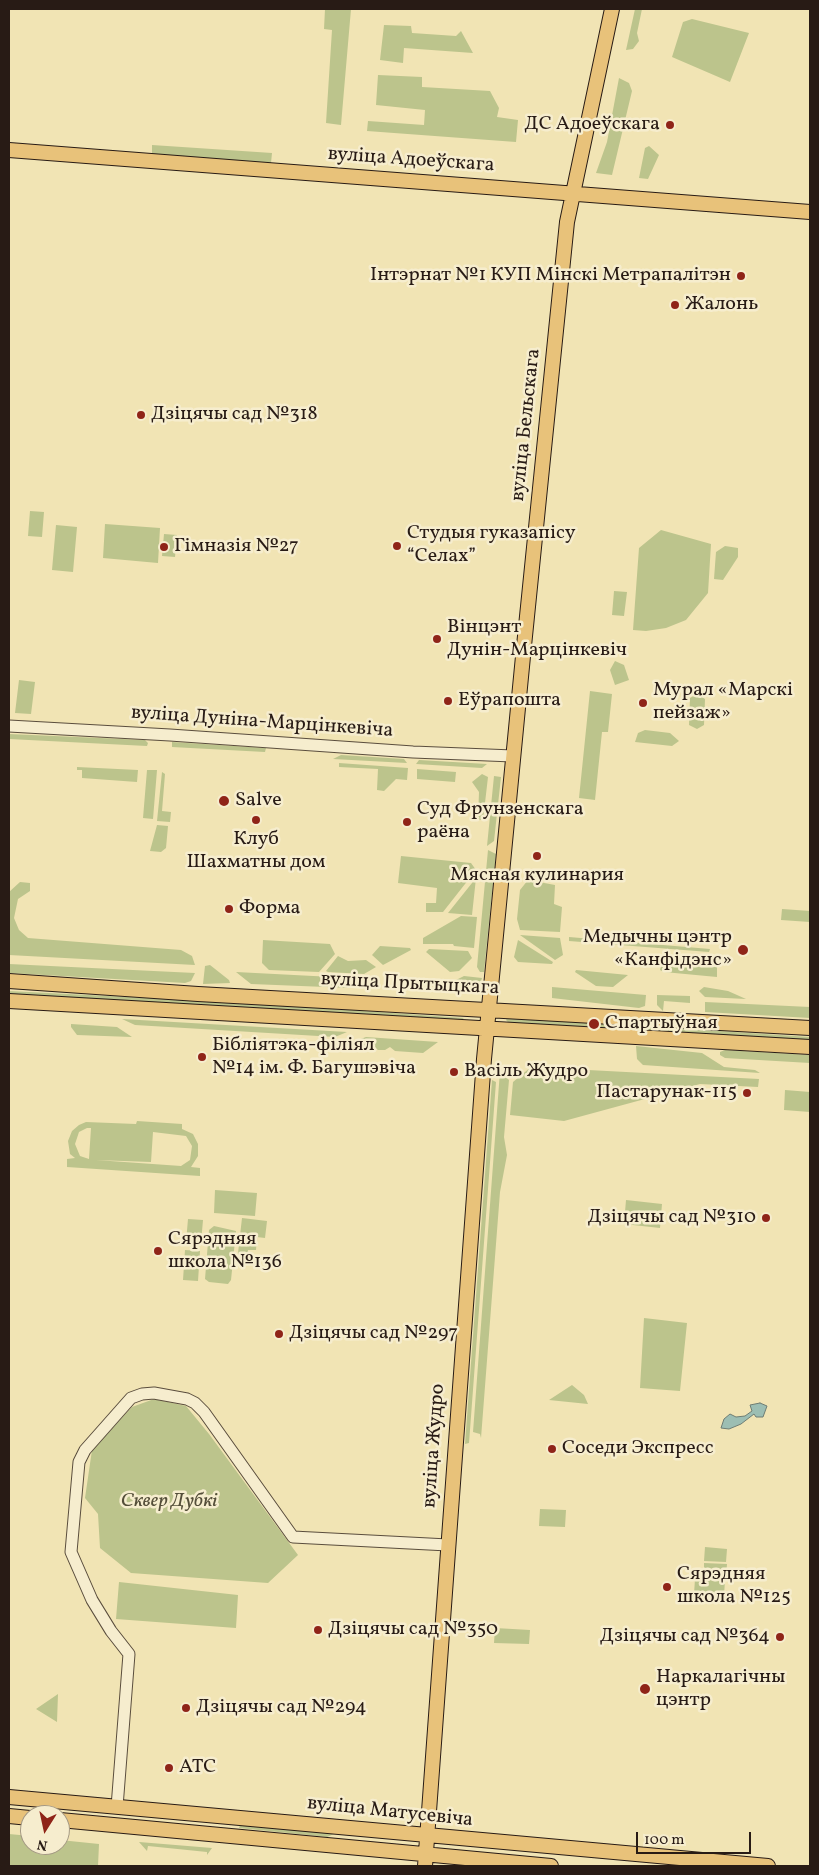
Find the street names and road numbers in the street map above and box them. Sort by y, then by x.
street label: вуліца Адоеўскага [327,143,495,179]
street label: вуліца Бельскага [507,347,547,503]
street label: вуліца Дуніна-Марцінкевіча [130,702,394,744]
street label: вуліца Прытыцкага [320,968,500,1002]
street label: вуліца Жудро [419,1383,451,1509]
street label: вуліца Матусевіча [306,1792,474,1834]

